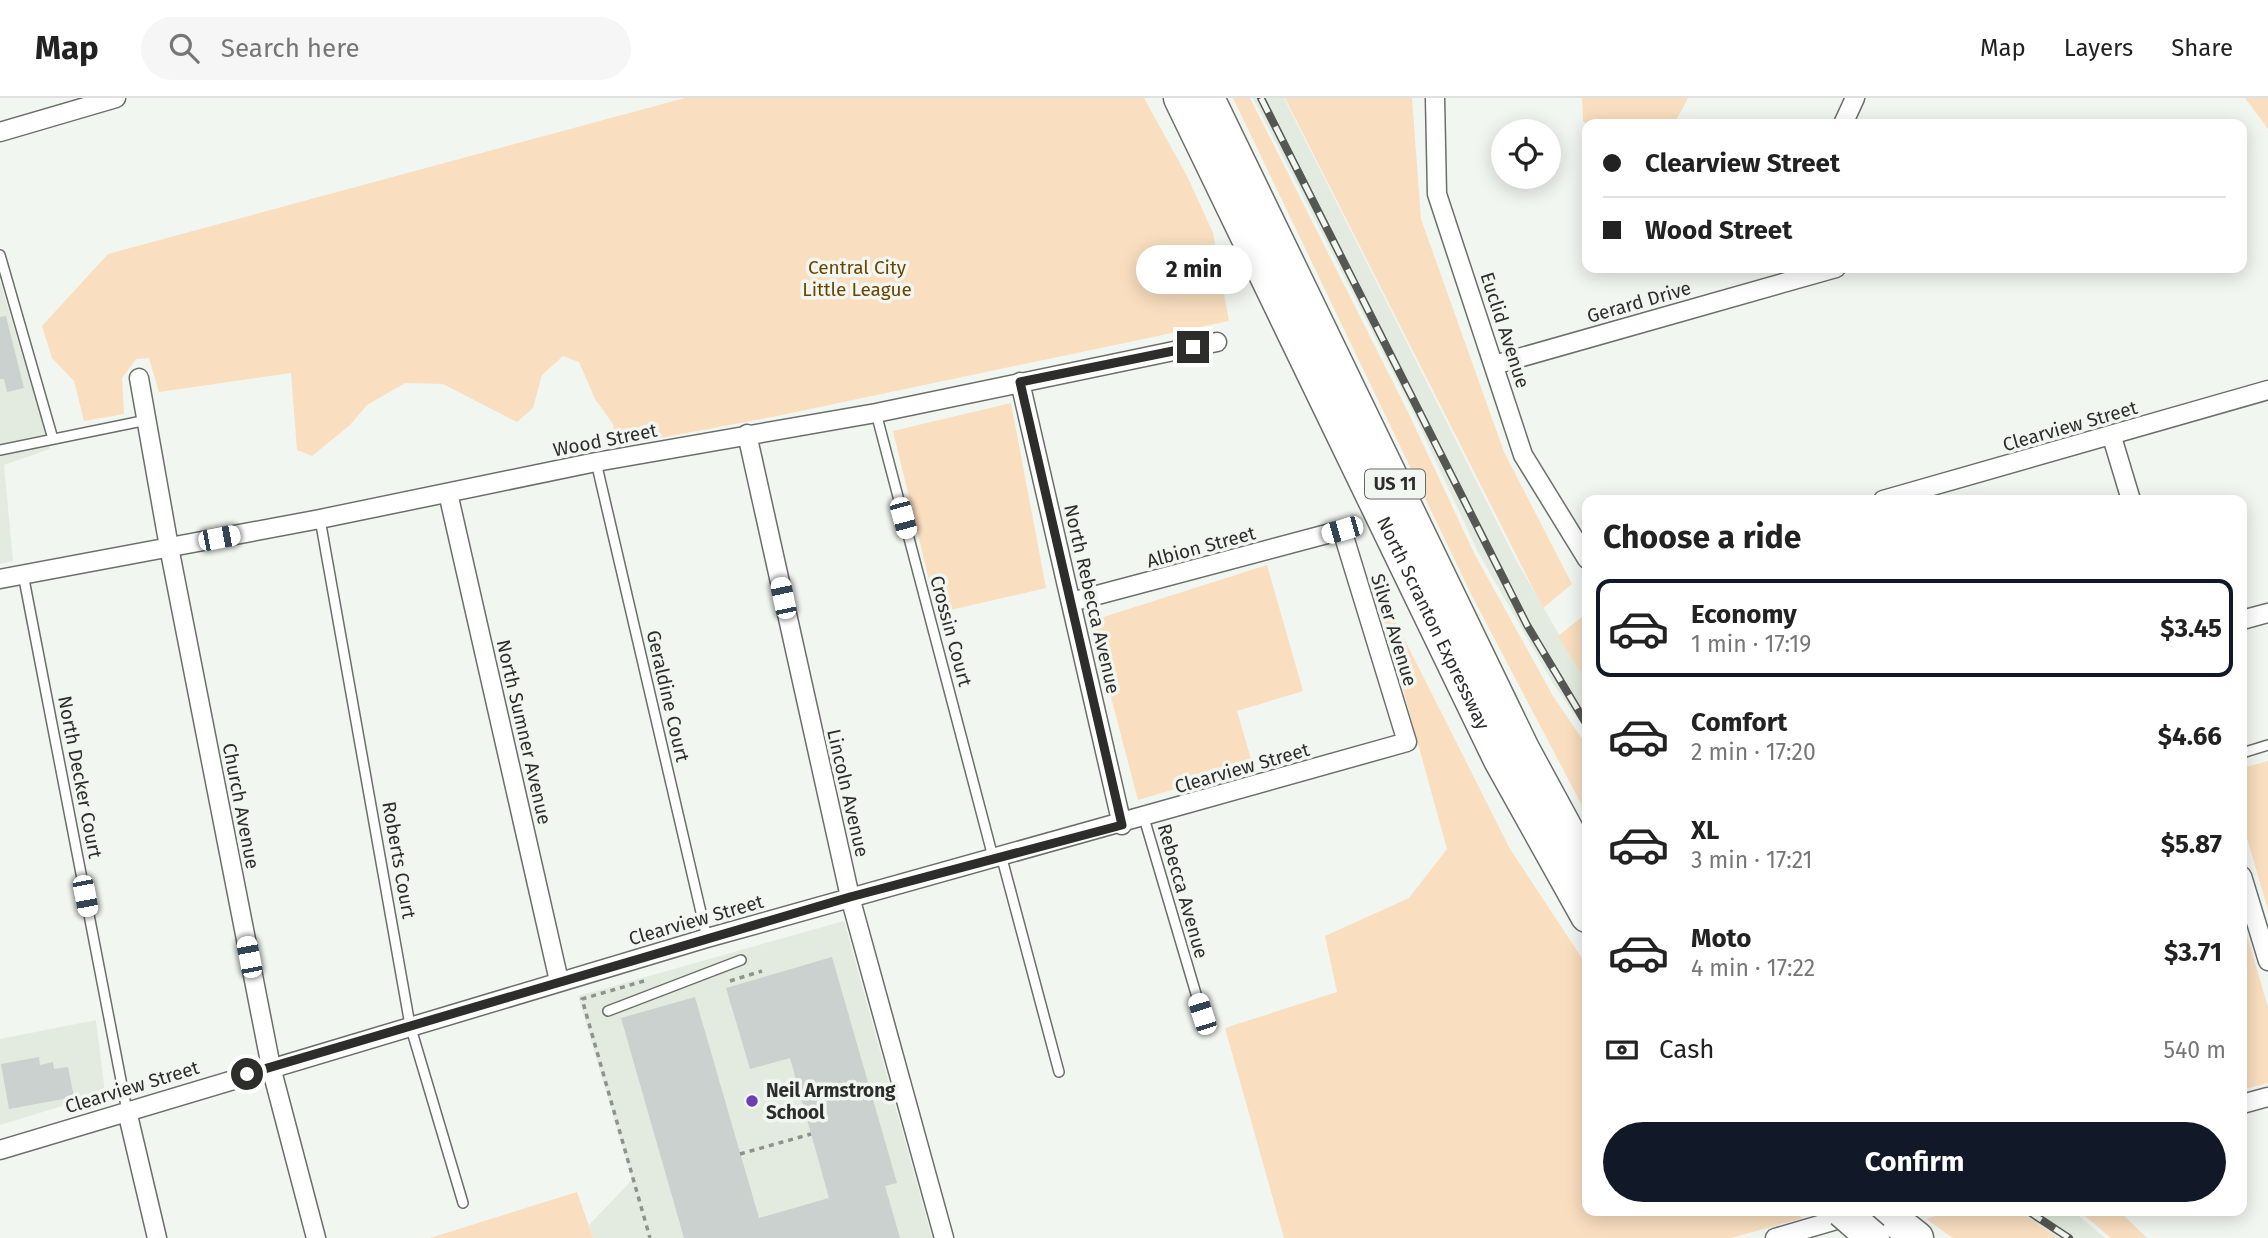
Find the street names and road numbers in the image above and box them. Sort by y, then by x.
street label: Euclid Avenue [1475,269,1535,391]
street label: Gerard Drive [1584,276,1694,328]
street label: Clearview Street [2000,396,2140,456]
street label: Wood Street [551,419,659,461]
road number: US 11 [1365,470,1425,498]
street label: North Rebecca Avenue [1059,502,1125,696]
street label: North Scranton Expressway [1372,513,1495,734]
street label: Albion Street [1144,521,1258,573]
street label: Silver Avenue [1366,571,1422,689]
street label: Crossin Court [925,573,977,689]
street label: Geraldine Court [642,628,694,764]
street label: North Sumner Avenue [492,637,556,827]
street label: North Decker Court [53,694,107,860]
street label: Lincoln Avenue [822,727,874,859]
street label: Clearview Street [1172,738,1312,798]
street label: Church Avenue [218,741,264,871]
street label: Roberts Court [377,800,421,921]
street label: Rebecca Avenue [1153,821,1213,961]
street label: Clearview Street [626,890,766,950]
street label: Clearview Street [62,1056,202,1118]

